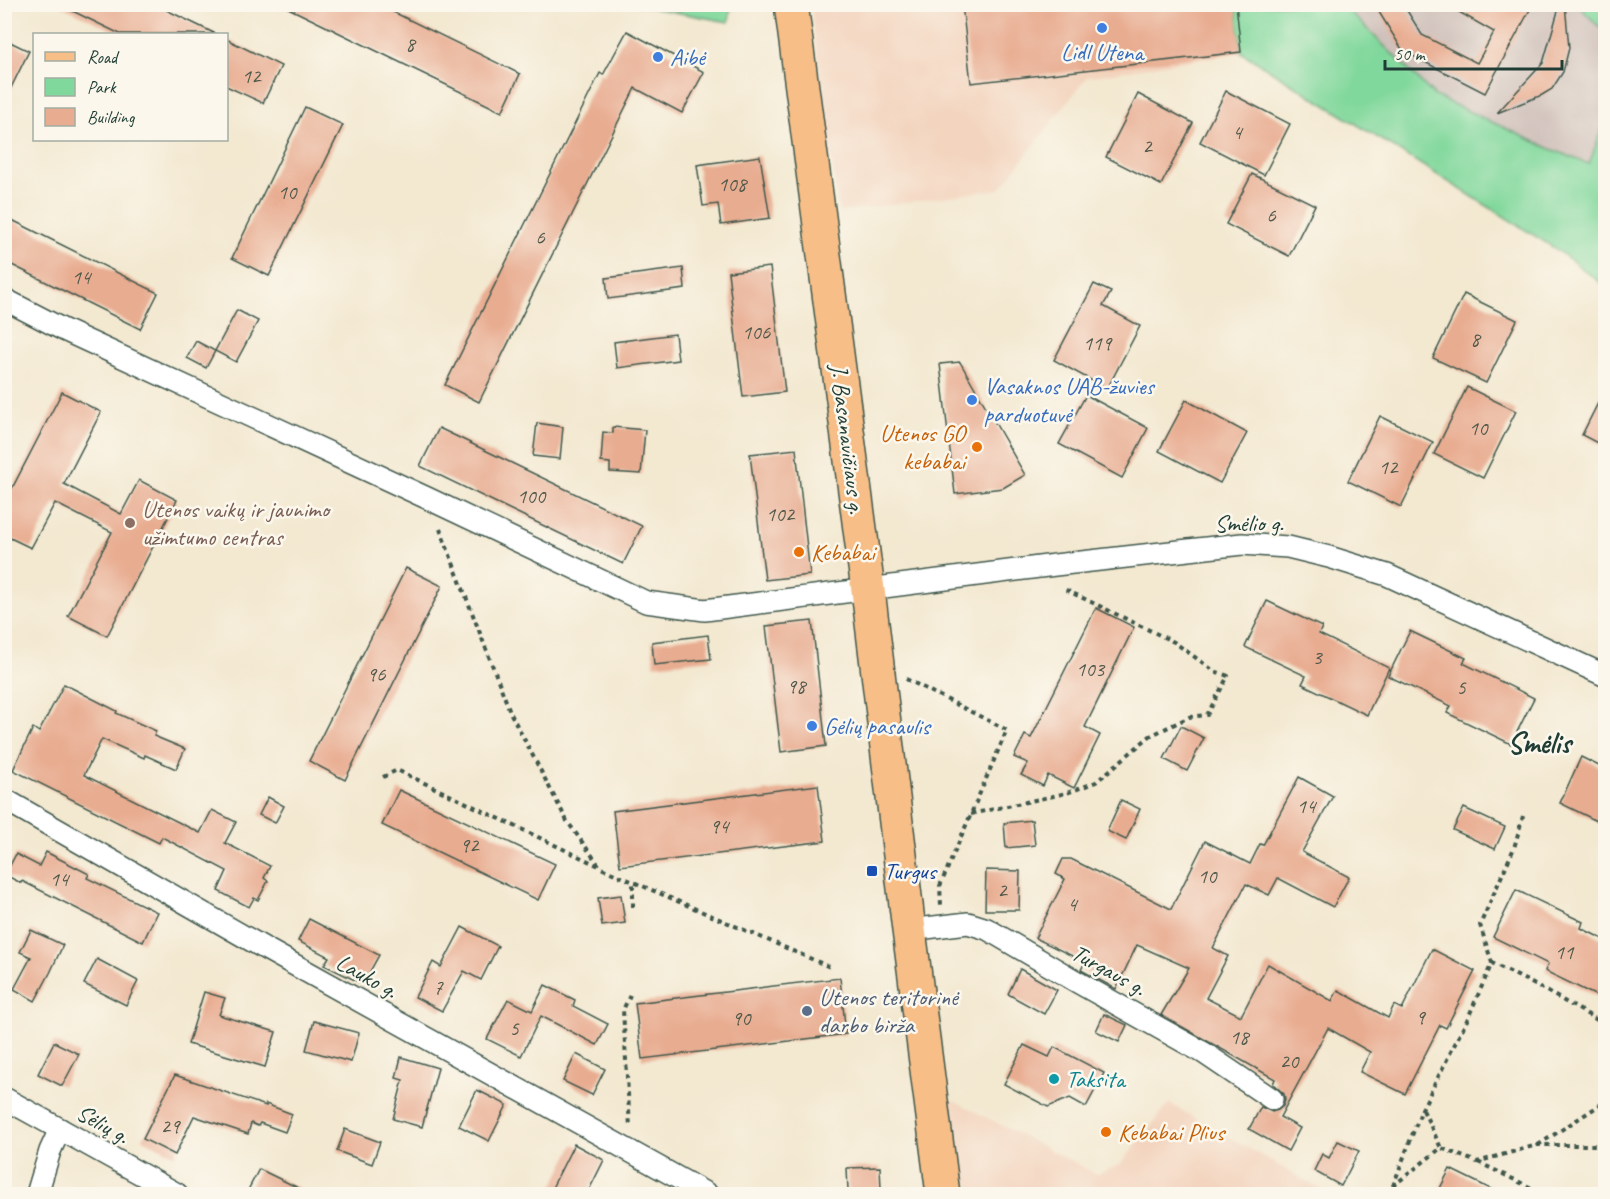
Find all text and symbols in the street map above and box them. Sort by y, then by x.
marker: Lidl Utena [1095,21,1109,35]
house number: 8 [405,31,417,57]
legend [33,33,228,141]
scale bar [1385,33,1562,71]
place label: Lidl Utena [1061,37,1145,67]
place label: Aibė [670,42,707,72]
text: 50 m [1394,43,1427,65]
text: Road [87,46,120,68]
marker: Aibė [651,50,665,64]
house number: 12 [242,63,262,89]
text: Park [87,76,117,98]
text: Building [87,106,136,128]
house number: 4 [1232,119,1244,145]
house number: 2 [1142,133,1153,159]
house number: 108 [718,171,749,197]
house number: 10 [278,179,298,205]
house number: 6 [1266,202,1276,228]
house number: 6 [535,224,545,250]
house number: 14 [72,264,93,290]
house number: 106 [742,319,771,345]
house number: 8 [1470,326,1482,352]
house number: 119 [1083,330,1113,356]
street label: J. Basanavičiaus g. [824,361,872,516]
place label: Vasaknos UAB-žuvies parduotuvė [984,371,1155,429]
marker: Vasaknos UAB-žuvies parduotuvė [965,393,979,407]
house number: 10 [1469,415,1489,441]
place label: Utenos GO kebabai [880,418,968,476]
marker: Utenos GO kebabai [970,440,984,454]
house number: 12 [1379,454,1399,480]
house number: 100 [517,483,547,509]
place label: Utenos vaikų ir jaunimo užimtumo centras [142,494,332,552]
house number: 102 [766,501,796,527]
street label: Smėlio g. [1215,508,1284,538]
marker: Utenos vaikų ir jaunimo užimtumo centras [123,516,137,530]
place label: Kebabai [811,537,877,567]
marker: Kebabai [792,545,806,559]
house number: 3 [1312,644,1323,670]
house number: 103 [1076,656,1106,682]
house number: 96 [367,661,386,687]
house number: 98 [787,673,808,699]
house number: 5 [1456,674,1467,700]
place label: Gėlių pasaulis [824,711,933,741]
marker: Gėlių pasaulis [805,719,819,733]
district label: Smėlis [1507,724,1574,762]
house number: 14 [1297,793,1318,819]
house number: 94 [710,813,731,839]
house number: 92 [460,832,480,858]
place label: Turgus [884,856,938,886]
house number: 10 [1198,863,1218,889]
marker: Turgus [865,864,879,878]
house number: 14 [50,866,71,892]
house number: 2 [997,877,1008,903]
house number: 4 [1067,891,1079,917]
street label: Turgaus g. [1066,937,1152,1003]
house number: 11 [1555,939,1575,965]
street label: Lauko g. [331,947,403,1005]
house number: 7 [433,974,444,1000]
place label: Utenos teritorinė darbo birža [819,982,960,1040]
marker: Utenos teritorinė darbo birža [800,1004,814,1018]
house number: 9 [1415,1004,1426,1030]
house number: 90 [732,1005,752,1031]
house number: 5 [509,1015,520,1041]
house number: 18 [1230,1024,1251,1050]
house number: 20 [1280,1048,1300,1074]
place label: Taksita [1066,1064,1127,1094]
marker: Taksita [1047,1072,1061,1086]
street label: Sėlių g. [71,1097,135,1151]
house number: 29 [161,1113,181,1139]
place label: Kebabai Plius [1118,1117,1227,1147]
marker: Kebabai Plius [1099,1125,1113,1139]

